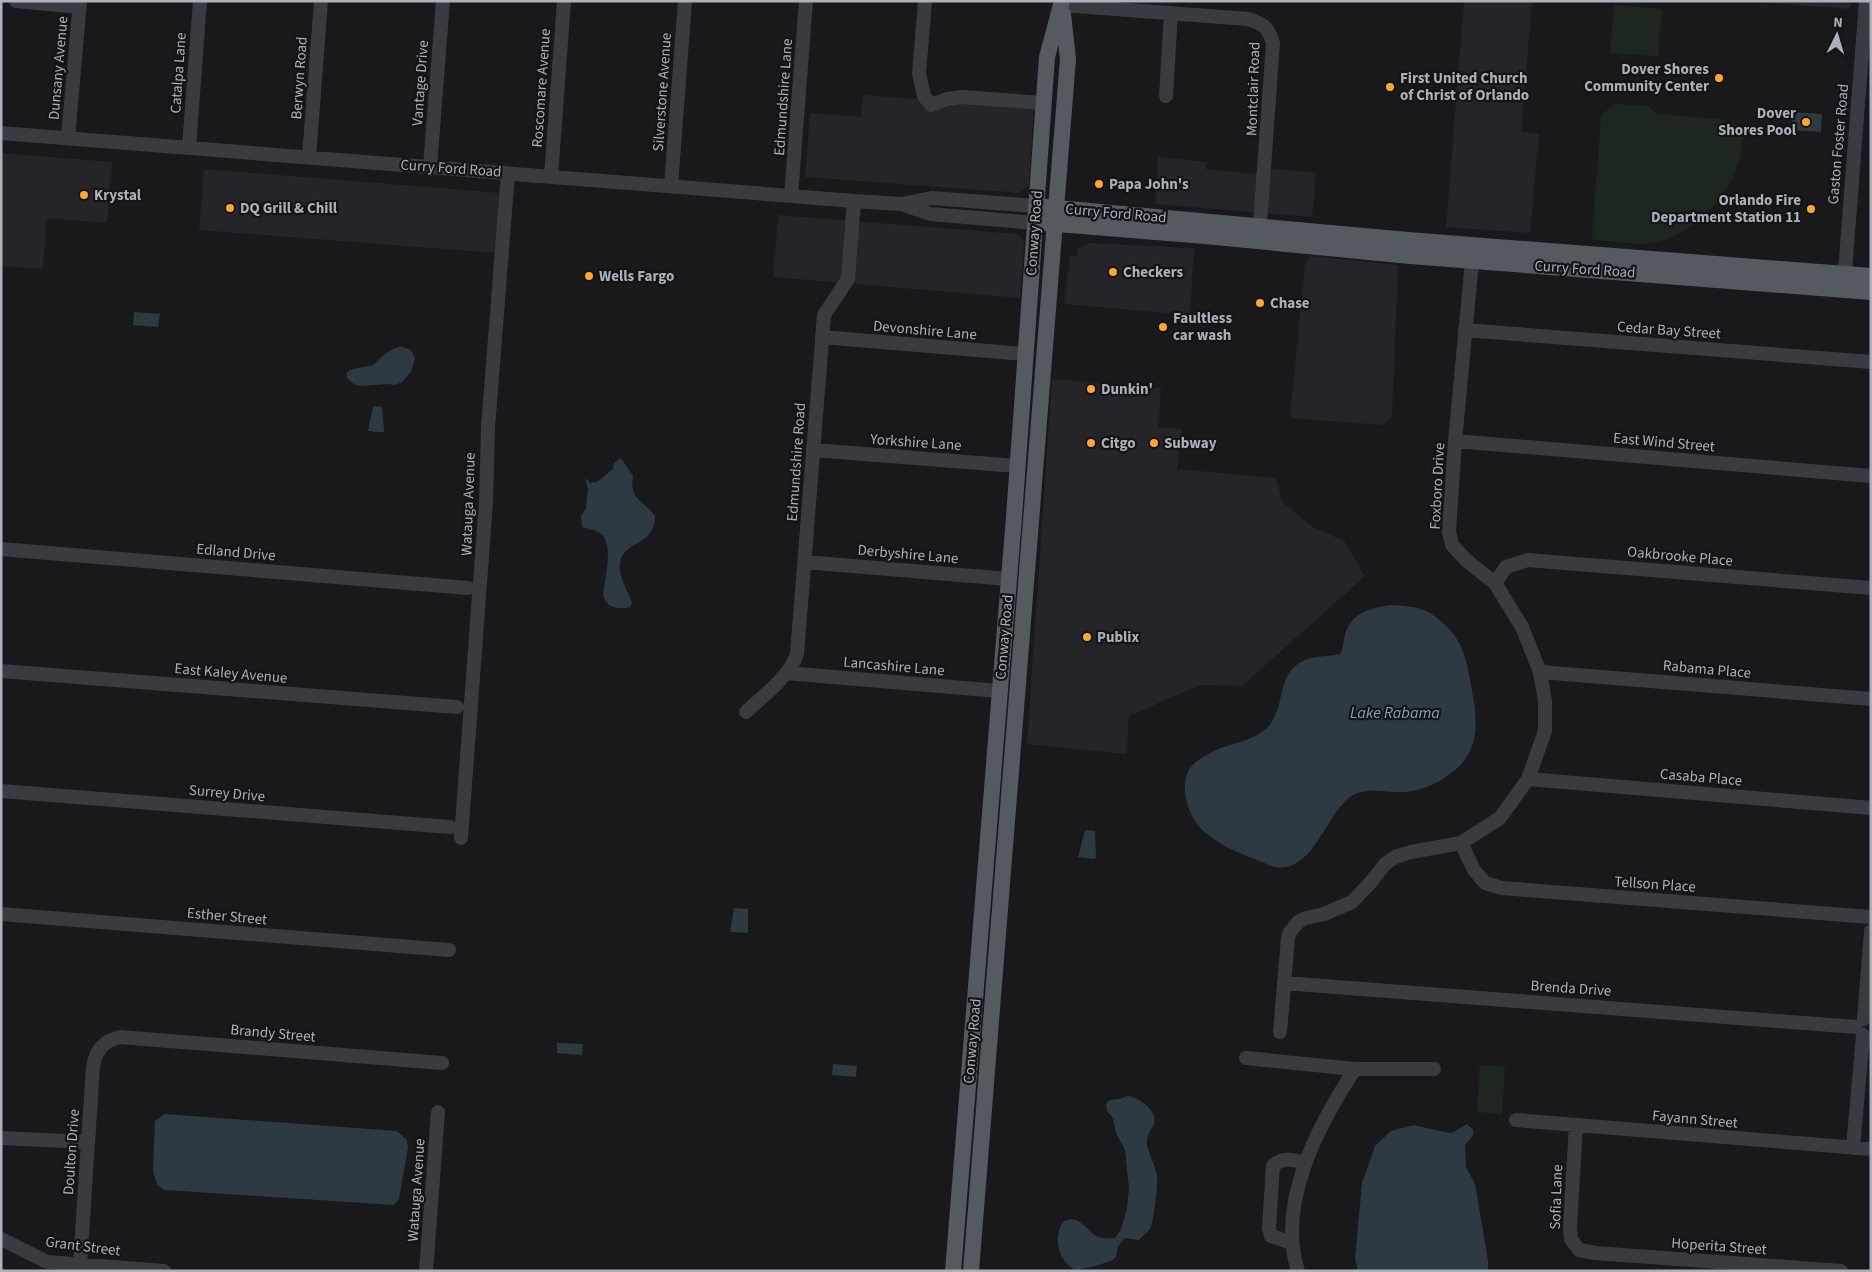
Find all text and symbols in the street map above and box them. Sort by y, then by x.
north arrow [1812,10,1862,60]
text: N [1833,13,1844,33]
street label: Dunsany Avenue [44,15,73,121]
street label: Roscomare Avenue [527,28,556,148]
street label: Catalpa Lane [165,32,192,114]
street label: Silverstone Avenue [648,32,677,152]
street label: Berwyn Road [286,36,313,120]
street label: Edmundshire Lane [769,38,798,156]
street label: Vantage Drive [407,40,434,127]
street label: Montclair Road [1241,41,1266,137]
place label: Dover Shores Community Center [1584,59,1709,97]
place label: First United Church of Christ of Orlando [1400,68,1529,106]
marker: Dover Shores Community Center [1713,72,1725,84]
marker: First United Church of Christ of Orlando [1384,81,1396,93]
street label: Gaston Foster Road [1823,83,1854,205]
place label: Dover Shores Pool [1718,103,1797,141]
marker: Dover Shores Pool [1800,116,1812,128]
street label: Curry Ford Road [400,154,502,183]
place label: Papa John's [1109,174,1189,195]
marker: Papa John's [1093,178,1105,190]
place label: Krystal [94,185,142,206]
marker: Krystal [78,189,90,201]
street label: Conway Road [1021,190,1048,276]
place label: Orlando Fire Department Station 11 [1651,190,1801,228]
place label: DQ Grill & Chill [240,198,338,219]
street label: Curry Ford Road [1065,199,1167,228]
marker: DQ Grill & Chill [224,202,236,214]
marker: Orlando Fire Department Station 11 [1805,203,1817,215]
street label: Curry Ford Road [1534,255,1636,284]
place label: Checkers [1123,262,1183,283]
place label: Wells Fargo [599,266,674,287]
marker: Checkers [1107,266,1119,278]
marker: Wells Fargo [583,270,595,282]
place label: Chase [1270,293,1310,314]
marker: Chase [1254,297,1266,309]
place label: Faultless car wash [1173,308,1232,346]
street label: Devonshire Lane [872,315,978,345]
street label: Cedar Bay Street [1616,316,1722,345]
marker: Faultless car wash [1157,321,1169,333]
place label: Dunkin' [1101,379,1153,400]
marker: Dunkin' [1085,383,1097,395]
street label: Edmundshire Road [782,402,811,522]
street label: East Wind Street [1612,428,1716,457]
street label: Yorkshire Lane [869,429,962,456]
place label: Citgo [1101,433,1136,454]
place label: Subway [1164,433,1217,454]
marker: Citgo [1085,437,1097,449]
marker: Subway [1148,437,1160,449]
street label: Foxboro Drive [1425,442,1450,530]
street label: Watauga Avenue [456,452,481,556]
street label: Edland Drive [195,539,276,566]
street label: Derbyshire Lane [857,540,959,569]
street label: Oakbrooke Place [1626,541,1734,572]
street label: Conway Road [990,594,1019,680]
place label: Publix [1097,627,1139,648]
marker: Publix [1081,631,1093,643]
street label: Lancashire Lane [843,652,945,681]
street label: Rabama Place [1662,655,1752,684]
street label: East Kaley Avenue [174,658,288,689]
water label: Lake Rabama [1350,702,1440,724]
street label: Casaba Place [1659,763,1743,792]
street label: Surrey Drive [188,780,266,807]
street label: Tellson Place [1614,871,1696,898]
street label: Esther Street [186,903,268,930]
street label: Brenda Drive [1530,975,1612,1002]
street label: Conway Road [958,998,987,1084]
street label: Brandy Street [230,1019,316,1048]
street label: Fayann Street [1651,1105,1739,1134]
street label: Doulton Drive [58,1108,85,1196]
street label: Watauga Avenue [402,1138,431,1242]
street label: Sofia Lane [1545,1164,1568,1230]
street label: Grant Street [44,1231,122,1262]
street label: Hoperita Street [1671,1233,1767,1260]

